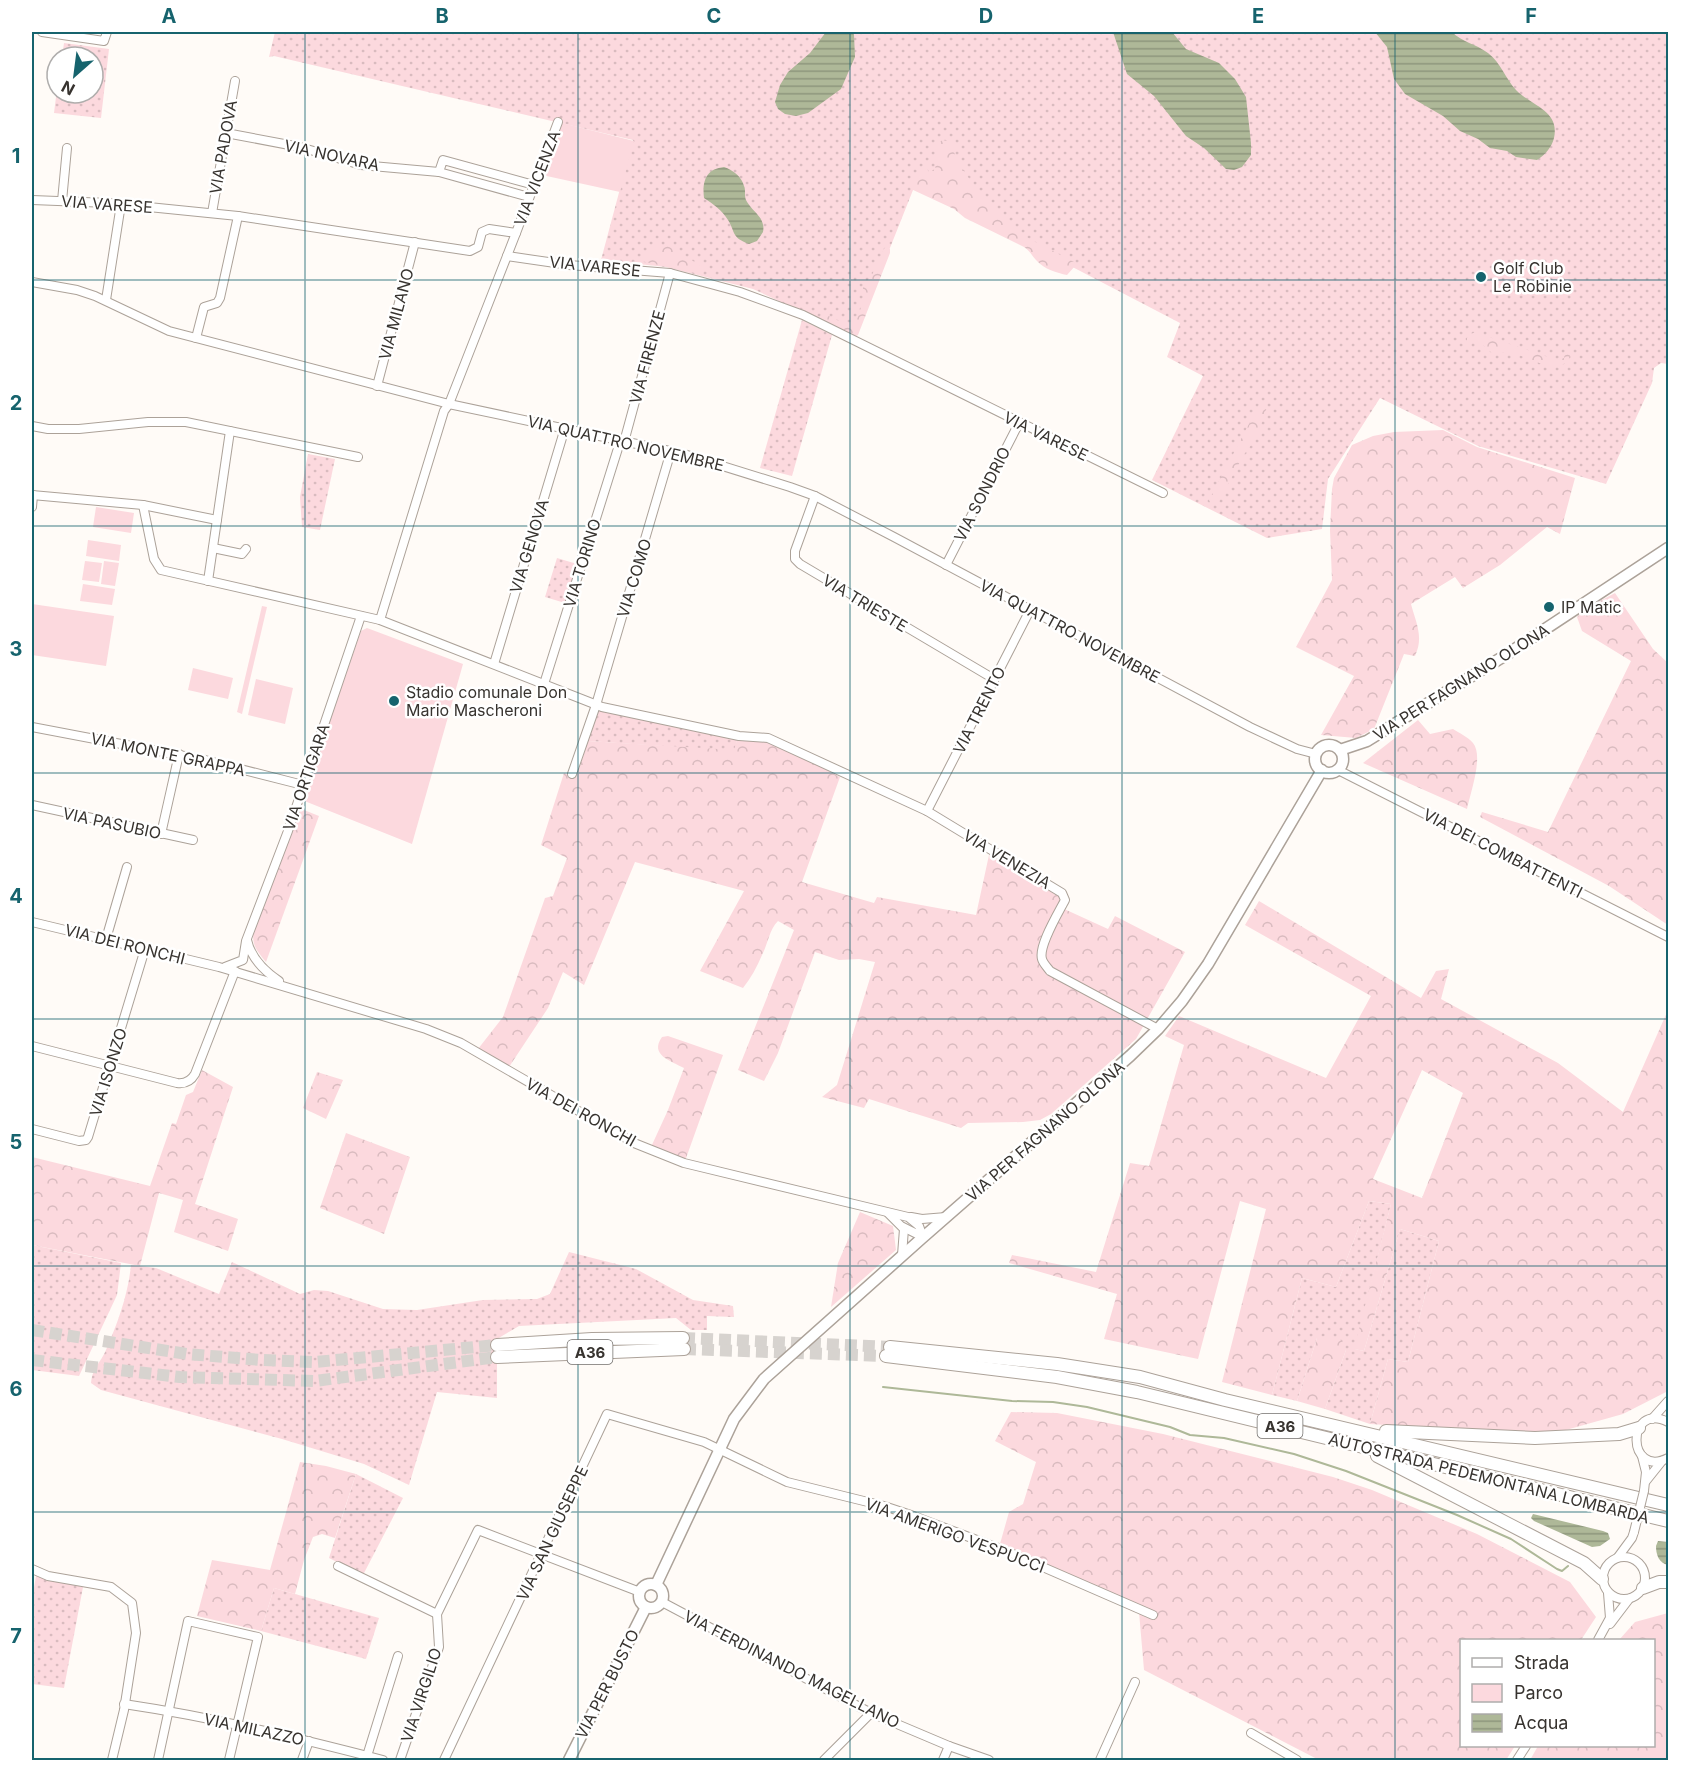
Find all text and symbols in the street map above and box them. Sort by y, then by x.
text: A [162,4,177,28]
text: B [435,4,449,28]
text: C [707,4,721,28]
text: D [979,4,993,28]
text: E [1252,4,1264,28]
text: F [1525,4,1537,28]
north arrow [45,45,105,105]
text: N [58,77,78,100]
street label: VIA PADOVA [205,98,241,196]
street label: VIA VICENZA [510,127,564,229]
street label: VIA NOVARA [283,135,381,175]
text: 1 [12,144,20,168]
street label: VIA VARESE [61,191,153,217]
street label: VIA VARESE [548,251,642,281]
place label: Golf Club Le Robinie [1493,258,1572,296]
street label: VIA MILANO [374,266,418,362]
marker: Golf Club Le Robinie [1474,270,1488,284]
street label: VIA FIRENZE [625,308,669,406]
text: 2 [10,391,22,415]
street label: VIA VARESE [1000,407,1092,465]
street label: VIA QUATTRO NOVEMBRE [526,411,726,475]
street label: VIA SONDRIO [950,443,1014,545]
street label: VIA GENOVA [505,497,553,595]
street label: VIA TORINO [559,516,605,610]
street label: VIA COMO [613,536,655,620]
street label: VIA TRIESTE [819,570,911,636]
street label: VIA QUATTRO NOVEMBRE [976,575,1164,687]
place label: IP Matic [1561,597,1622,617]
marker: IP Matic [1542,600,1556,614]
street label: VIA PER FAGNANO OLONA [1369,619,1553,745]
text: 3 [10,637,22,661]
street label: VIA TRENTO [948,663,1010,757]
place label: Stadio comunale Don Mario Mascheroni [406,682,567,720]
marker: Stadio comunale Don Mario Mascheroni [387,694,401,708]
street label: VIA ORTIGARA [278,721,334,833]
street label: VIA MONTE GRAPPA [89,728,247,780]
street label: VIA PASUBIO [61,803,163,843]
street label: VIA DEI COMBATTENTI [1420,804,1586,902]
street label: VIA VENEZIA [960,825,1054,893]
text: 4 [9,884,23,908]
street label: VIA DEI RONCHI [63,919,187,969]
street label: VIA ISONZO [85,1025,131,1119]
street label: VIA PER FAGNANO OLONA [961,1057,1129,1205]
street label: VIA DEI RONCHI [522,1073,640,1151]
text: 5 [10,1130,22,1154]
road number: A36 [568,1340,612,1364]
text: 6 [10,1377,23,1401]
road number: A36 [1258,1414,1302,1438]
street label: AUTOSTRADA PEDEMONTANA LOMBARDA [1327,1428,1651,1528]
street label: VIA SAN GIUSEPPE [512,1462,592,1604]
street label: VIA AMERIGO VESPUCCI [862,1493,1048,1577]
street label: VIA FERDINANDO MAGELLANO [681,1606,903,1732]
text: 7 [10,1624,22,1648]
street label: VIA PER BUSTO [571,1626,643,1742]
legend [1460,1639,1655,1747]
street label: VIA VIRGILIO [396,1645,446,1745]
text: Strada [1514,1652,1569,1673]
text: Parco [1514,1682,1563,1703]
street label: VIA MILAZZO [202,1709,306,1749]
text: Acqua [1514,1712,1568,1733]

